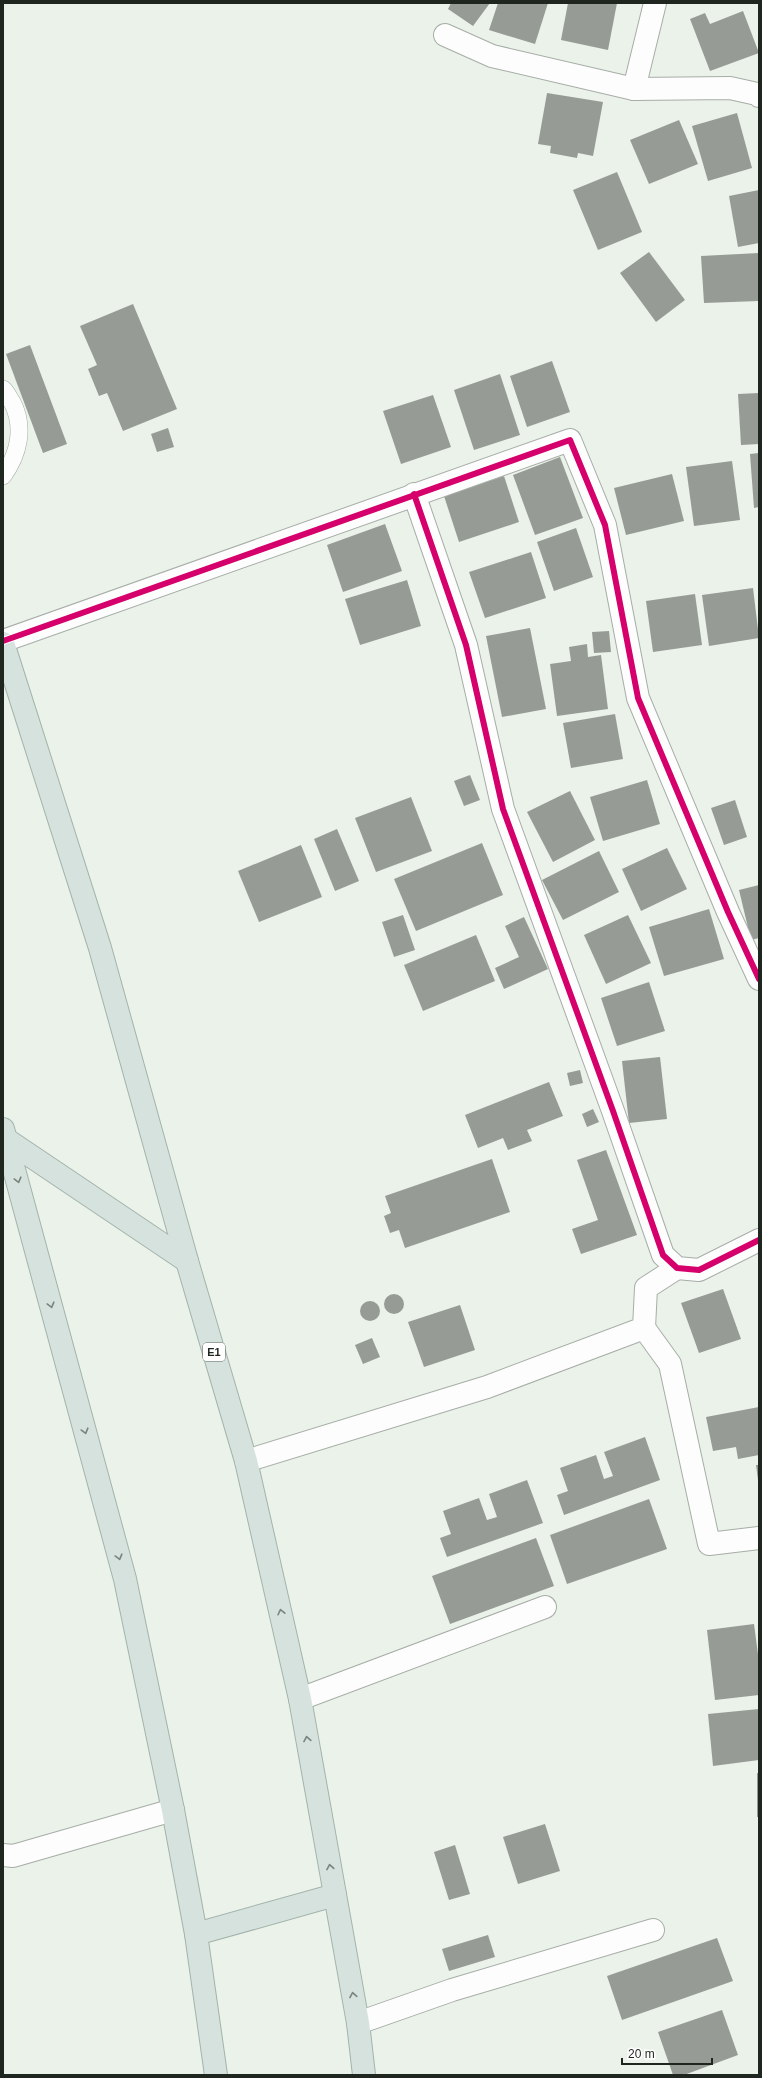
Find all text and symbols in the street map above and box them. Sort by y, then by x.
one-way arrow [13,1176,22,1183]
one-way arrow [47,1302,55,1309]
road number: E1 [203,1343,225,1361]
one-way arrow [80,1427,89,1434]
one-way arrow [114,1553,123,1560]
one-way arrow [277,1609,285,1615]
one-way arrow [303,1736,312,1742]
one-way arrow [326,1864,335,1870]
one-way arrow [349,1992,358,1998]
scale bar [622,2040,712,2066]
text: 20 m [628,2047,655,2061]

